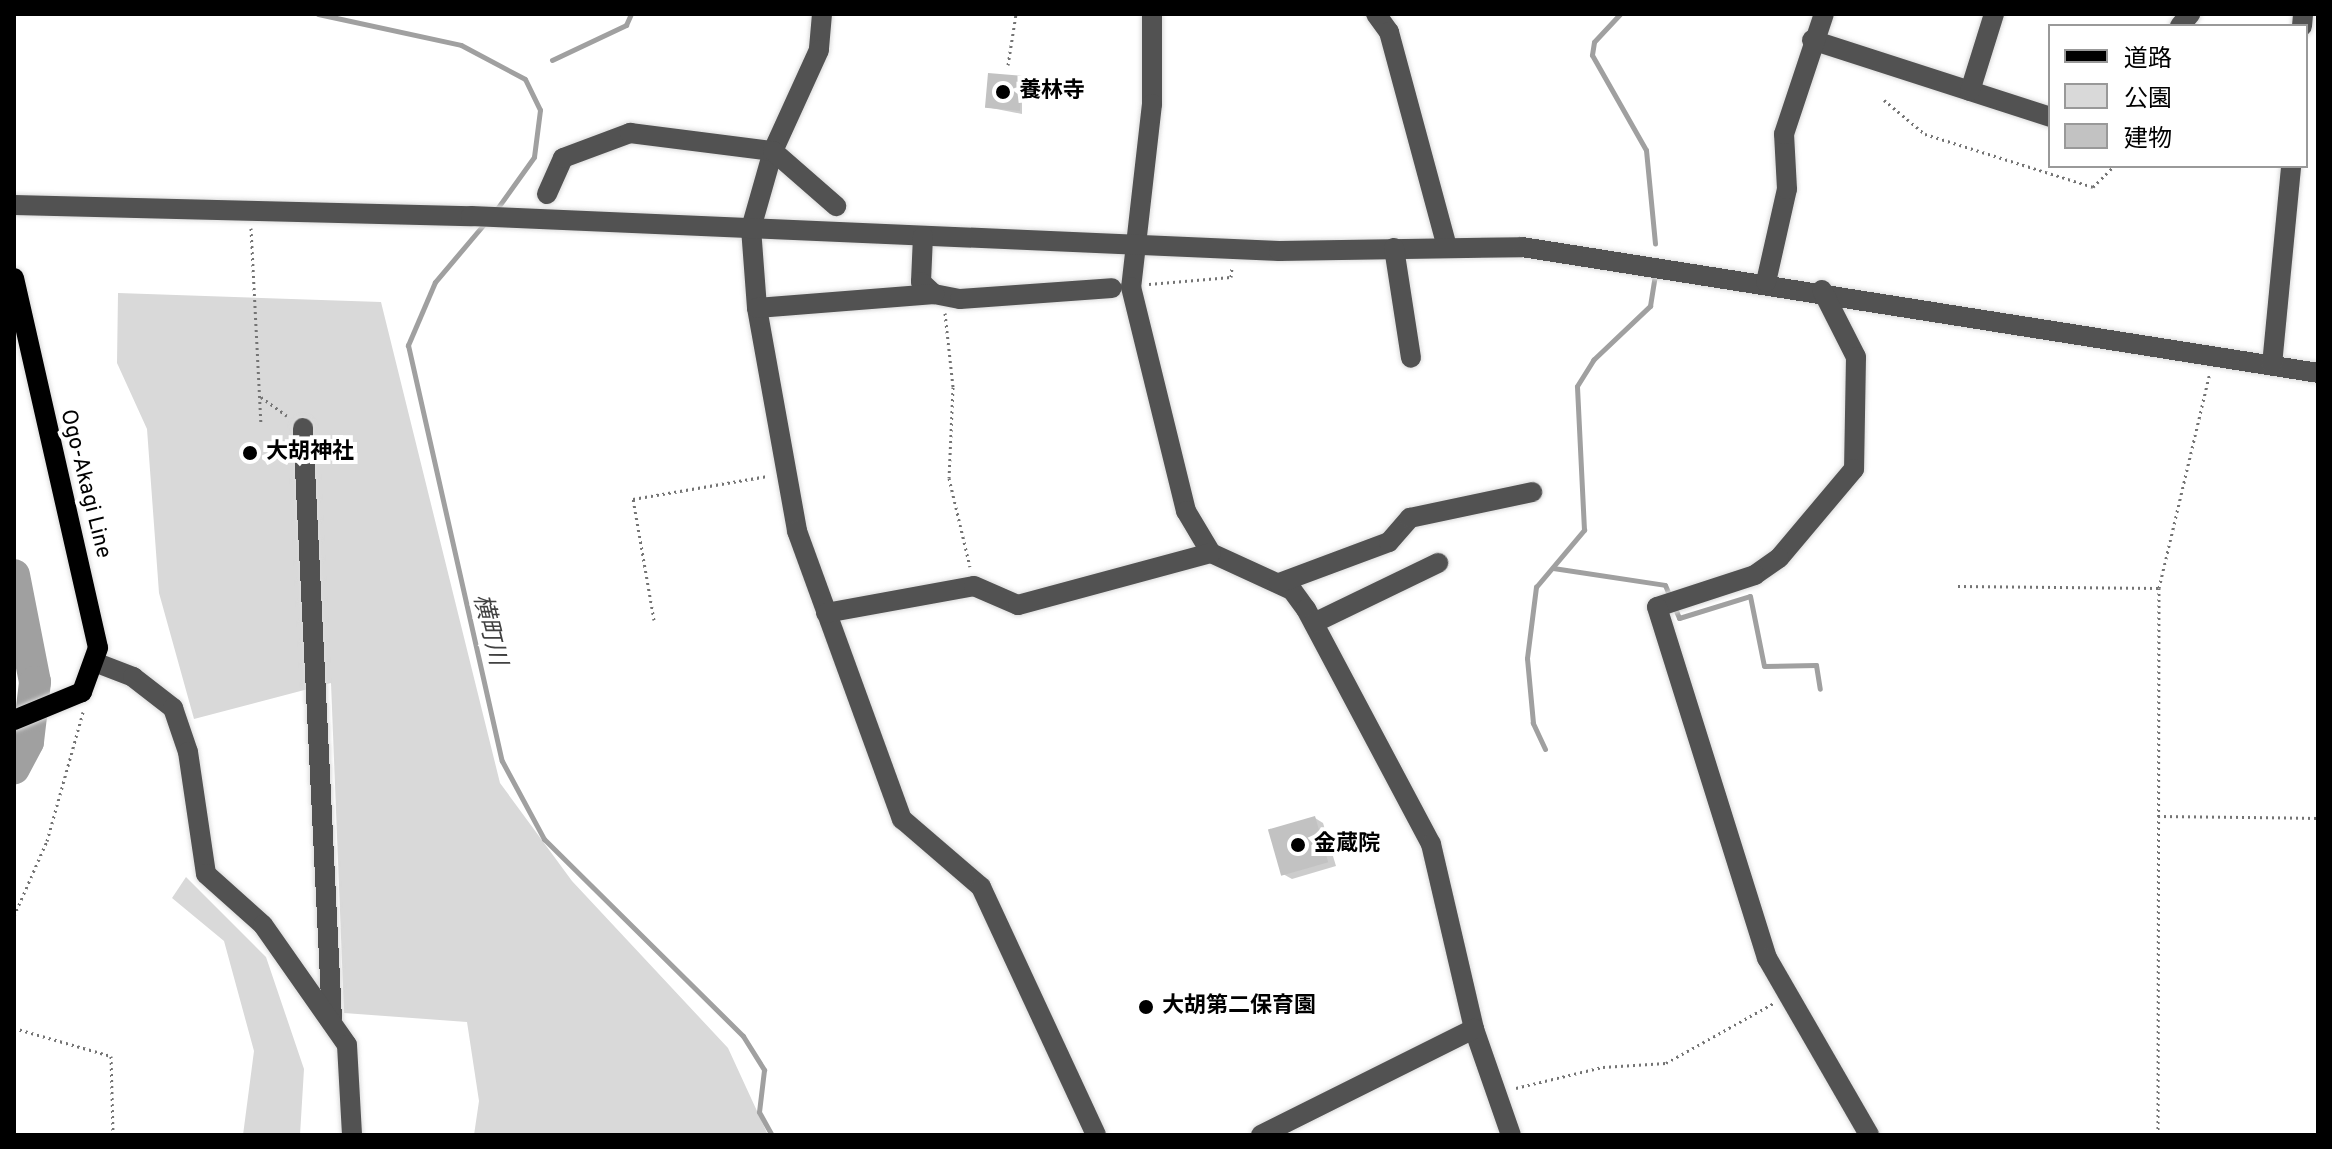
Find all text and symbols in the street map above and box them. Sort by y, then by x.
legend [2048,24,2308,168]
text: 道路 [2124,45,2172,75]
place label: 養林寺 [1019,79,1085,105]
marker: 養林寺 [994,83,1012,101]
text: 公園 [2124,85,2172,115]
text: 建物 [2124,125,2172,155]
street label: Ogo-Akagi Line [54,407,116,561]
place label: 大胡神社 [266,440,354,466]
marker: 大胡神社 [241,444,259,462]
water label: 横町川 [465,592,511,668]
place label: 金蔵院 [1314,832,1380,858]
marker: 金蔵院 [1289,836,1307,854]
place label: 大胡第二保育園 [1162,994,1316,1020]
marker: 大胡第二保育園 [1137,998,1155,1016]

